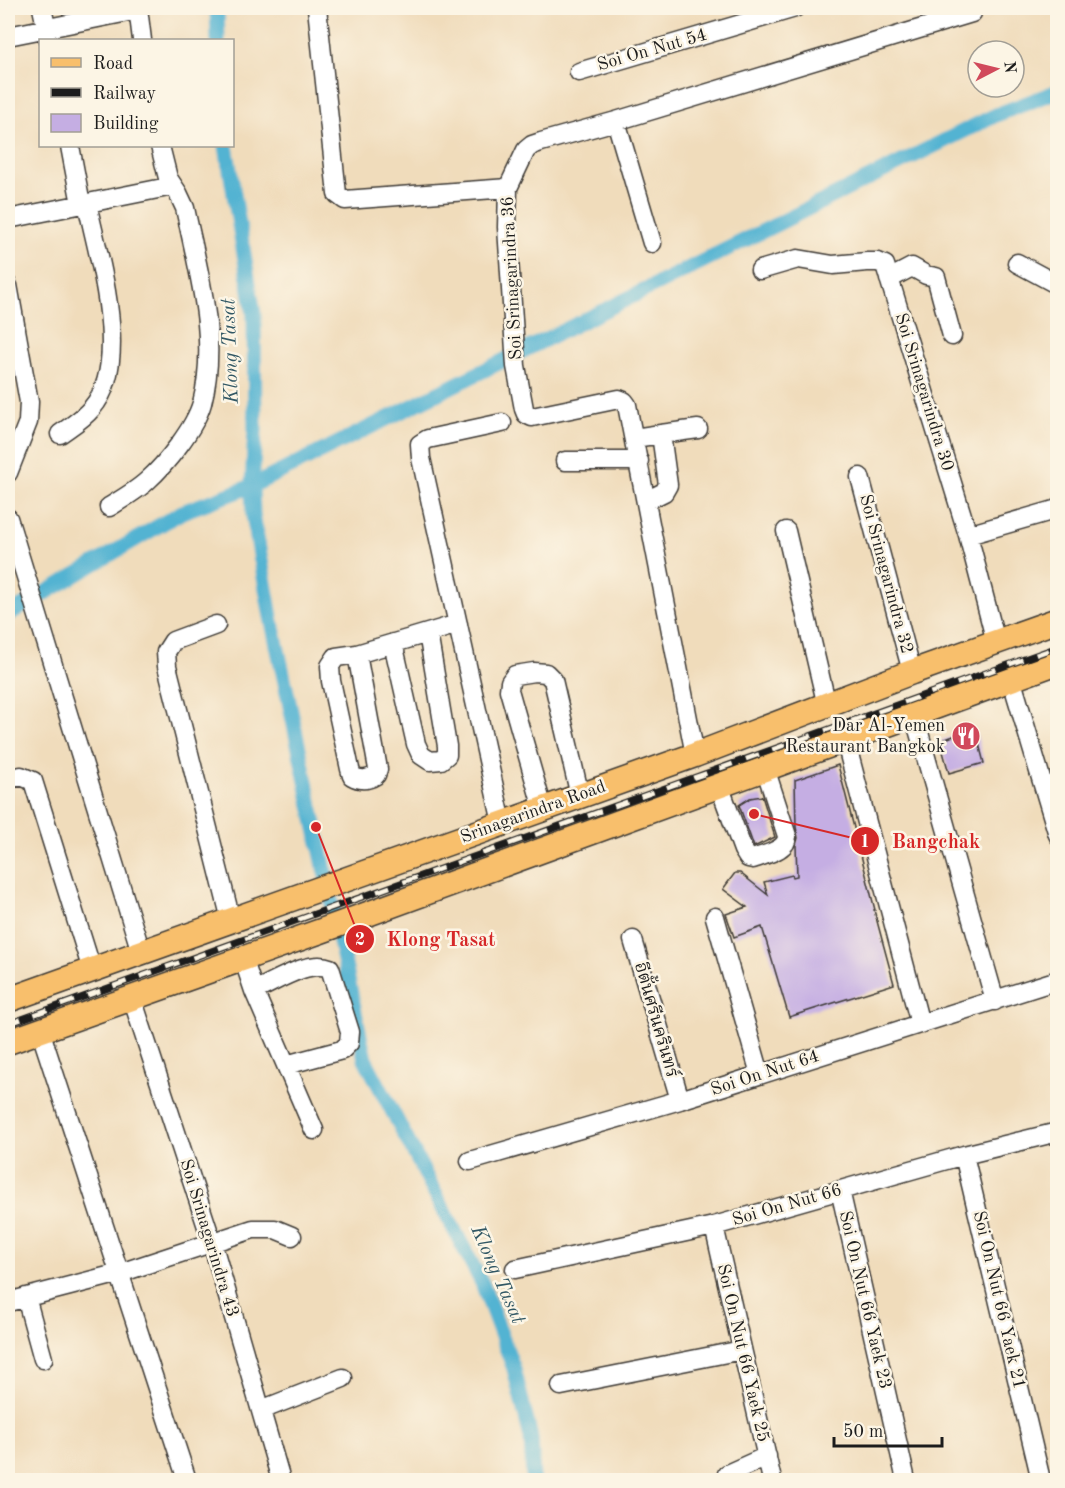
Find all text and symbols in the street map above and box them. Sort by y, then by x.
street label: Soi On Nut 54 [595,26,709,74]
legend [39,39,234,147]
north arrow [966,39,1026,99]
text: Road [93,55,133,73]
text: N [1000,60,1018,75]
text: Railway [93,85,156,103]
text: Building [93,115,159,133]
street label: Soi Srinagarindra 36 [499,196,525,360]
water label: Klong Tasat [219,297,243,405]
street label: Soi Srinagarindra 30 [891,311,957,473]
street label: Soi Srinagarindra 32 [856,492,916,656]
place label: Dar Al-Yemen Restaurant Bangkok [785,717,945,756]
restaurant icon: Dar Al-Yemen Restaurant Bangkok [950,720,982,752]
street label: Srinagarindra Road [458,777,608,847]
callout: Bangchak [850,822,993,860]
text: 1 [860,833,870,851]
text: Bangchak [892,833,980,853]
callout: Klong Tasat [345,920,508,958]
text: 2 [355,931,365,949]
text: Klong Tasat [387,931,495,951]
street label: อีตั้นศรีนครินทร์ [631,959,687,1081]
street label: Soi On Nut 64 [708,1047,822,1099]
street label: Soi Srinagarindra 43 [176,1157,242,1319]
street label: Soi On Nut 66 [730,1181,844,1229]
street label: Soi On Nut 66 Yaek 23 [836,1209,894,1391]
street label: Soi On Nut 66 Yaek 21 [970,1209,1028,1391]
water label: Klong Tasat [466,1222,528,1328]
street label: Soi On Nut 66 Yaek 25 [714,1262,772,1444]
scale bar [834,1410,942,1448]
text: 50 m [843,1423,883,1441]

